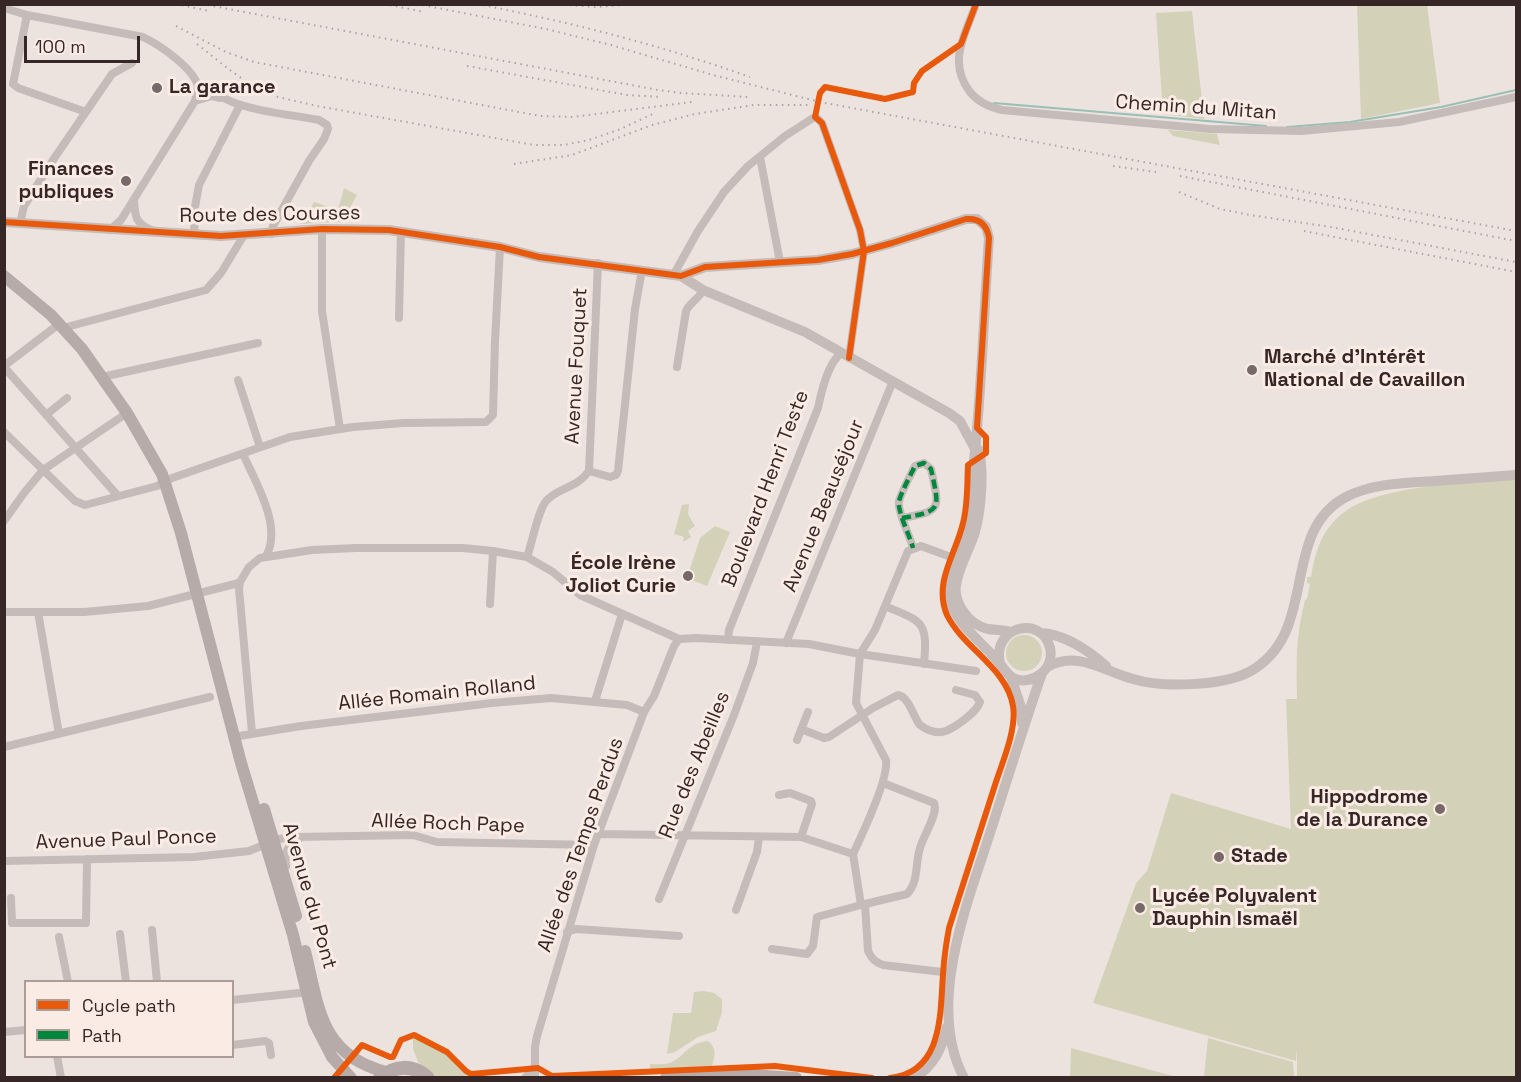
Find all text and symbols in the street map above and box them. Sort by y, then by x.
scale bar [27,24,142,62]
text: 100 m [35,35,86,58]
place label: La garance [169,76,276,100]
marker: La garance [150,81,164,95]
street label: Chemin du Mitan [1114,90,1278,126]
place label: Finances publiques [18,158,114,205]
marker: Finances publiques [119,174,133,188]
street label: Route des Courses [179,201,361,229]
street label: Avenue Fouquet [561,287,593,445]
place label: Marché d'Intérêt National de Cavaillon [1264,346,1465,393]
marker: Marché d'Intérêt National de Cavaillon [1245,363,1259,377]
street label: Boulevard Henri Teste [717,387,815,591]
street label: Avenue Beauséjour [778,416,870,596]
place label: École Irène Joliot Curie [566,552,676,599]
marker: École Irène Joliot Curie [681,569,695,583]
street label: Allée Romain Rolland [337,672,537,716]
street label: Rue des Abeilles [655,688,735,842]
street label: Allée des Temps Perdus [533,735,629,955]
place label: Hippodrome de la Durance [1296,786,1428,833]
marker: Hippodrome de la Durance [1433,802,1447,816]
street label: Allée Roch Pape [371,809,525,839]
street label: Avenue du Pont [277,820,341,972]
street label: Avenue Paul Ponce [35,825,217,855]
place label: Stade [1231,845,1288,869]
marker: Stade [1212,850,1226,864]
place label: Lycée Polyvalent Dauphin Ismaël [1152,885,1317,932]
marker: Lycée Polyvalent Dauphin Ismaël [1133,901,1147,915]
legend [24,980,234,1058]
text: Cycle path [82,994,176,1017]
text: Path [82,1024,122,1047]

